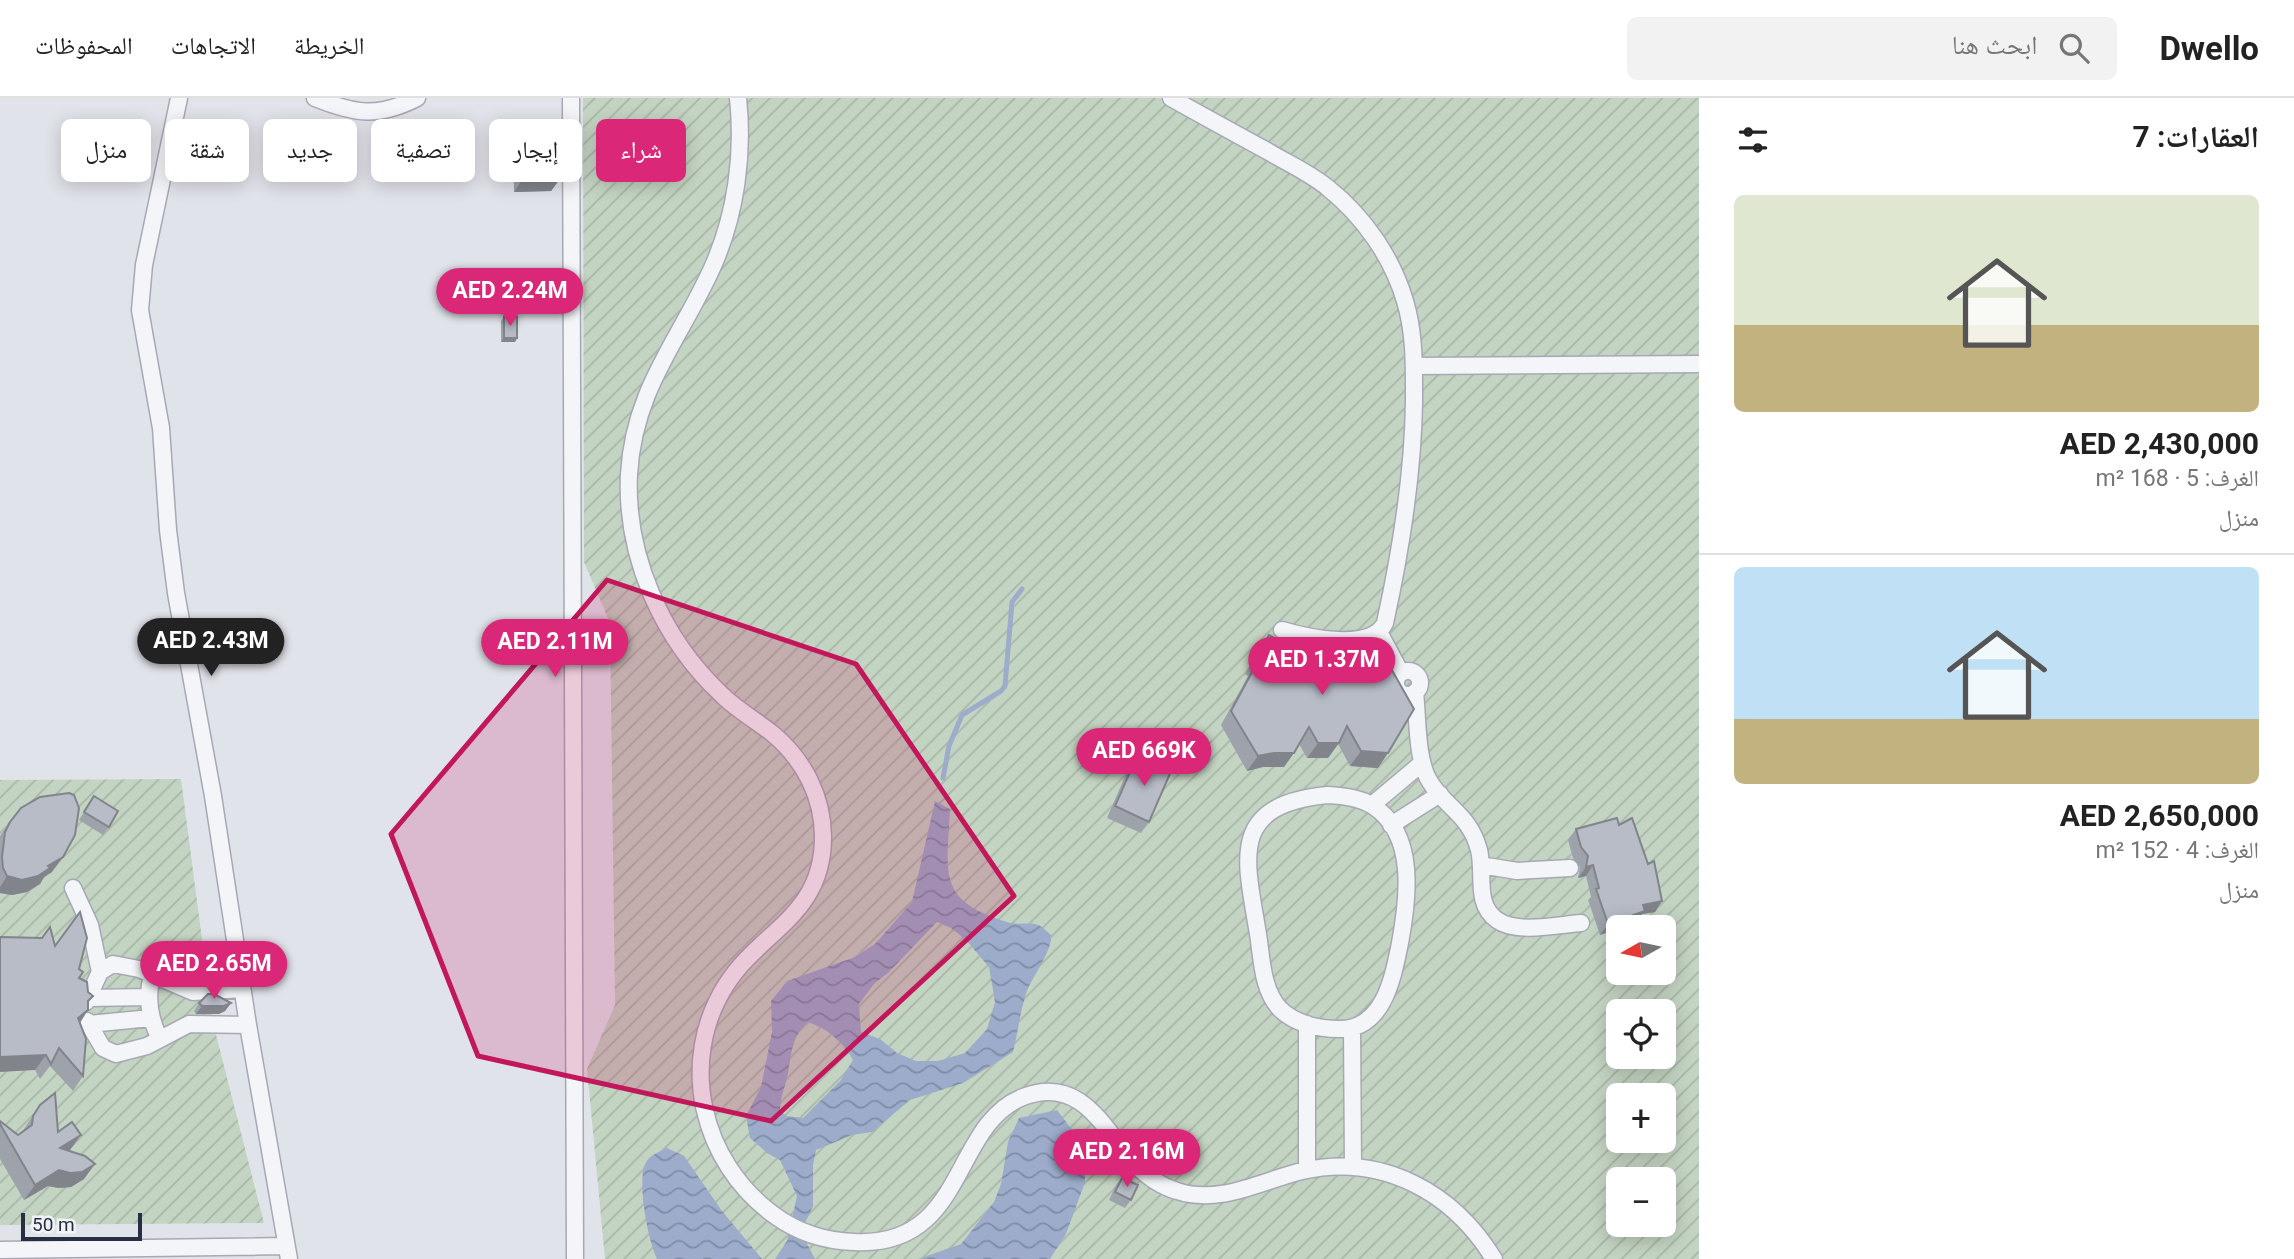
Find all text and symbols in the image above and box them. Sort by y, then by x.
search box [1627,17,2117,80]
icon: search [2055,29,2093,67]
text: Dwello [2159,29,2259,68]
text: ابحث هنا [1952,30,2037,60]
text: المحفوظات [35,32,133,60]
text: الاتجاهات [171,32,256,60]
text: الخريطة [294,32,365,60]
chip: منزل [61,119,151,182]
chip: شقة [165,119,249,182]
chip: جديد [263,119,357,182]
chip: تصفية [371,119,475,182]
chip: إيجار [489,119,582,182]
chip: شراء [596,119,686,182]
text: العقارات: 7 [2132,119,2259,154]
icon: filters [1734,121,1772,159]
icon: home [1934,240,2060,366]
pin: AED 2.24M [430,268,590,328]
text: AED 2.24M [452,277,568,304]
text: AED 2,430,000 [2060,426,2259,461]
text: الغرف: 5 · 168 m² [2096,465,2259,492]
text: منزل [2219,505,2259,532]
icon: home [1934,612,2060,738]
pin: AED 2.43M [131,618,291,678]
pin: AED 2.11M [475,620,635,679]
text: AED 2.43M [153,627,269,654]
text: AED 2.11M [497,628,613,655]
pin: AED 1.37M [1242,638,1402,697]
text: AED 1.37M [1264,646,1380,673]
pin: AED 669K [1072,728,1216,788]
text: AED 669K [1092,737,1196,764]
text: AED 2,650,000 [2060,798,2259,833]
text: الغرف: 4 · 152 m² [2096,837,2259,864]
text: منزل [2219,877,2259,904]
north arrow [1606,915,1676,985]
map controls [1606,915,1676,1237]
pin: AED 2.65M [134,942,294,1001]
text: AED 2.65M [156,950,272,977]
button: locate [1606,999,1676,1069]
button: + [1606,1083,1676,1153]
pin: AED 2.16M [1047,1130,1207,1189]
text: AED 2.16M [1069,1138,1185,1165]
button: − [1606,1167,1676,1237]
scale bar [21,1210,142,1242]
text: 50 m [32,1213,75,1236]

